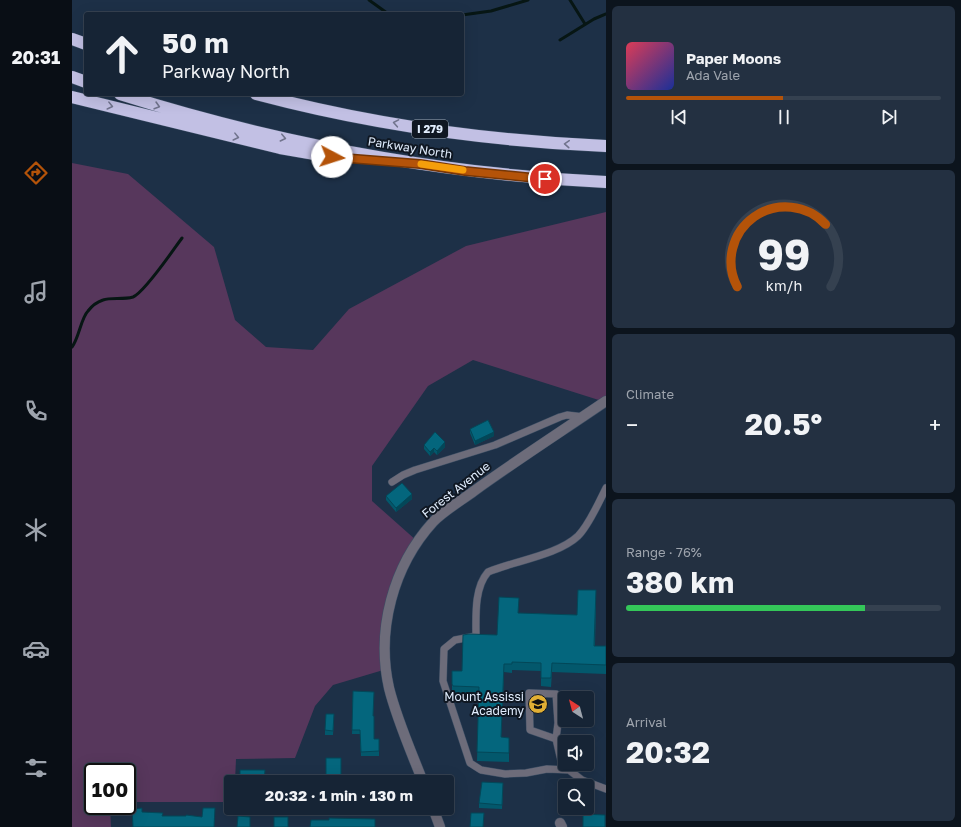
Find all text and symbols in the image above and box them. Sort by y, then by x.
text: 50 m [162,26,229,59]
icon: ahead [96,28,148,80]
text: 20:31 [12,46,60,68]
text: Paper Moons [686,49,781,67]
text: Parkway North [162,60,290,82]
text: Ada Vale [686,67,740,83]
one-way arrow [106,101,113,110]
one-way arrow [154,101,161,109]
icon: previous [668,106,690,128]
icon: pause [773,106,795,128]
icon: next [878,106,900,128]
one-way arrow [393,119,400,128]
road number: I 279 [412,120,448,138]
one-way arrow [233,133,239,141]
street label: Parkway North [367,133,453,162]
one-way arrow [280,134,286,142]
position arrow [311,136,353,178]
one-way arrow [564,139,570,148]
icon: directions [22,159,50,187]
pin [528,162,562,196]
icon: arrive [534,168,556,190]
text: 99 [757,229,810,279]
text: km/h [765,277,802,294]
icon: music [22,278,50,306]
text: Climate [626,386,674,402]
icon: phone [22,397,50,425]
text: 20.5° [745,406,822,442]
text: − [626,411,638,438]
text: + [929,411,941,438]
street label: Forest Avenue [419,458,493,521]
icon: climate [22,516,50,544]
text: Range · 76% [626,544,702,560]
text: 380 km [626,564,734,600]
icon: car [22,635,50,663]
place label: Mount Assissi Academy [444,689,524,718]
north arrow [558,691,594,727]
map controls [558,691,594,815]
school or university icon: Mount Assissi Academy [527,693,549,715]
text: Arrival [626,714,667,730]
text: 20:32 [626,734,710,770]
button: sound [558,735,594,771]
icon: filters [22,754,50,782]
speed limit sign: 100 [84,763,136,815]
button: search [558,779,594,815]
text: 20:32 · 1 min · 130 m [265,786,413,804]

